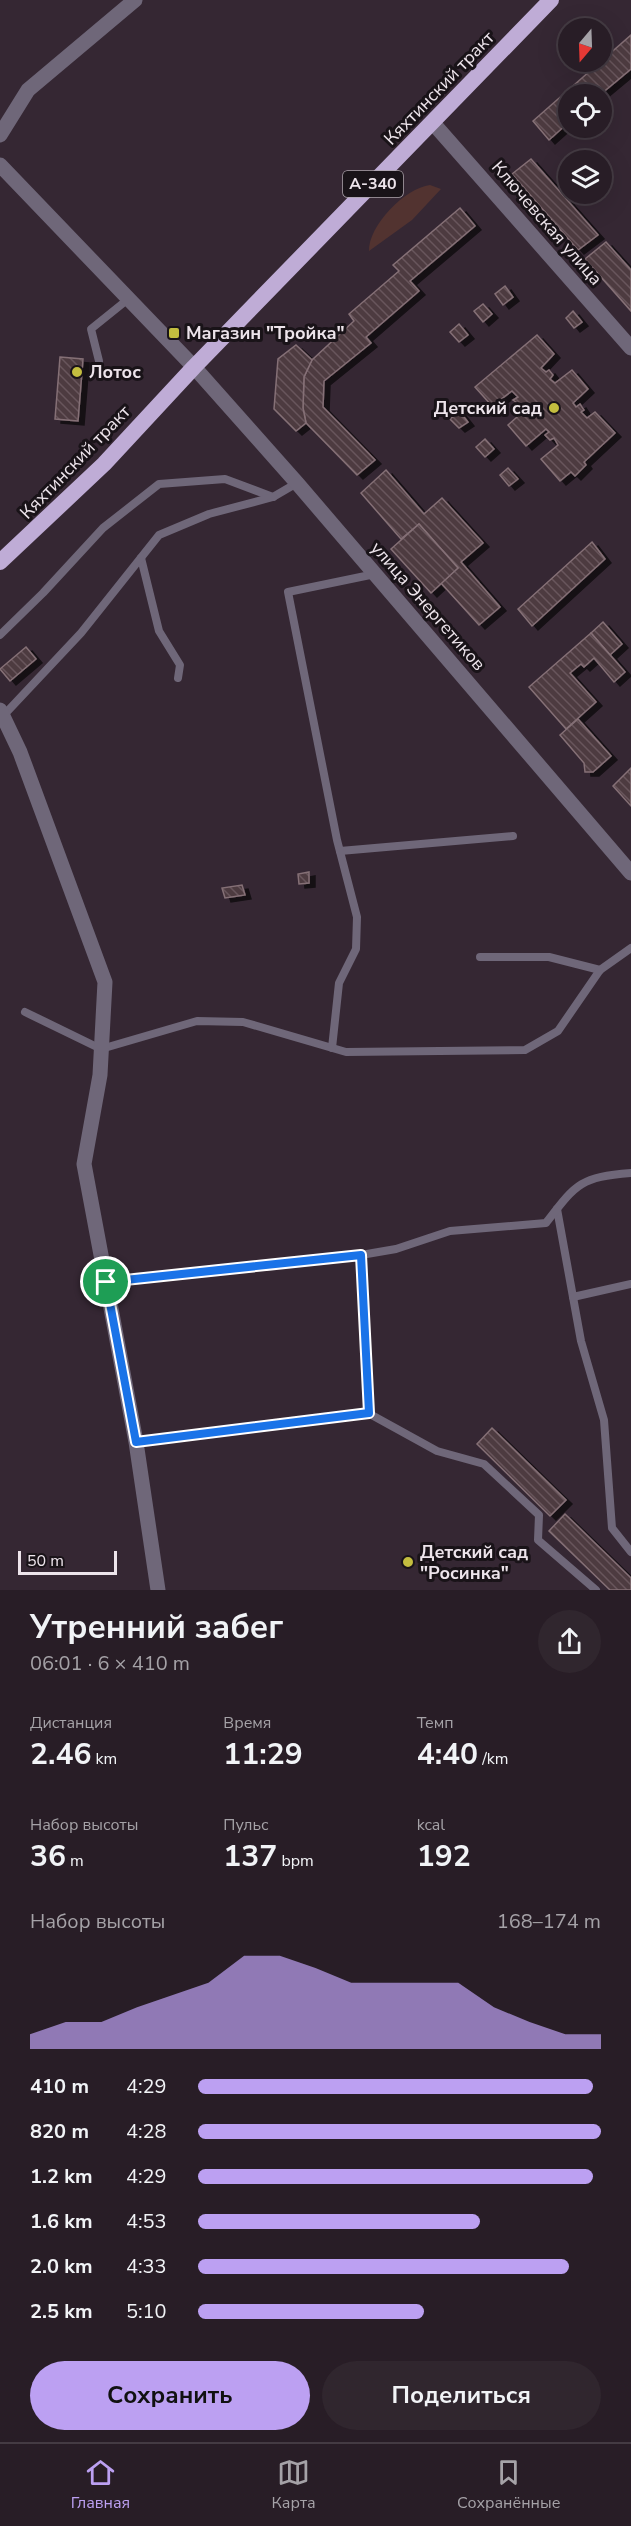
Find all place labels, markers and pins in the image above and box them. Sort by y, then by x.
place label: Магазин "Тройка" [186,321,345,345]
marker: Магазин "Тройка" [167,326,181,340]
place label: Лотос [89,360,141,384]
marker: Лотос [70,365,84,379]
place label: Детский сад [434,396,542,420]
marker: Детский сад [547,401,561,415]
pin [80,1256,131,1307]
place label: Детский сад "Росинка" [420,1540,528,1585]
marker: Детский сад "Росинка" [401,1555,415,1569]

